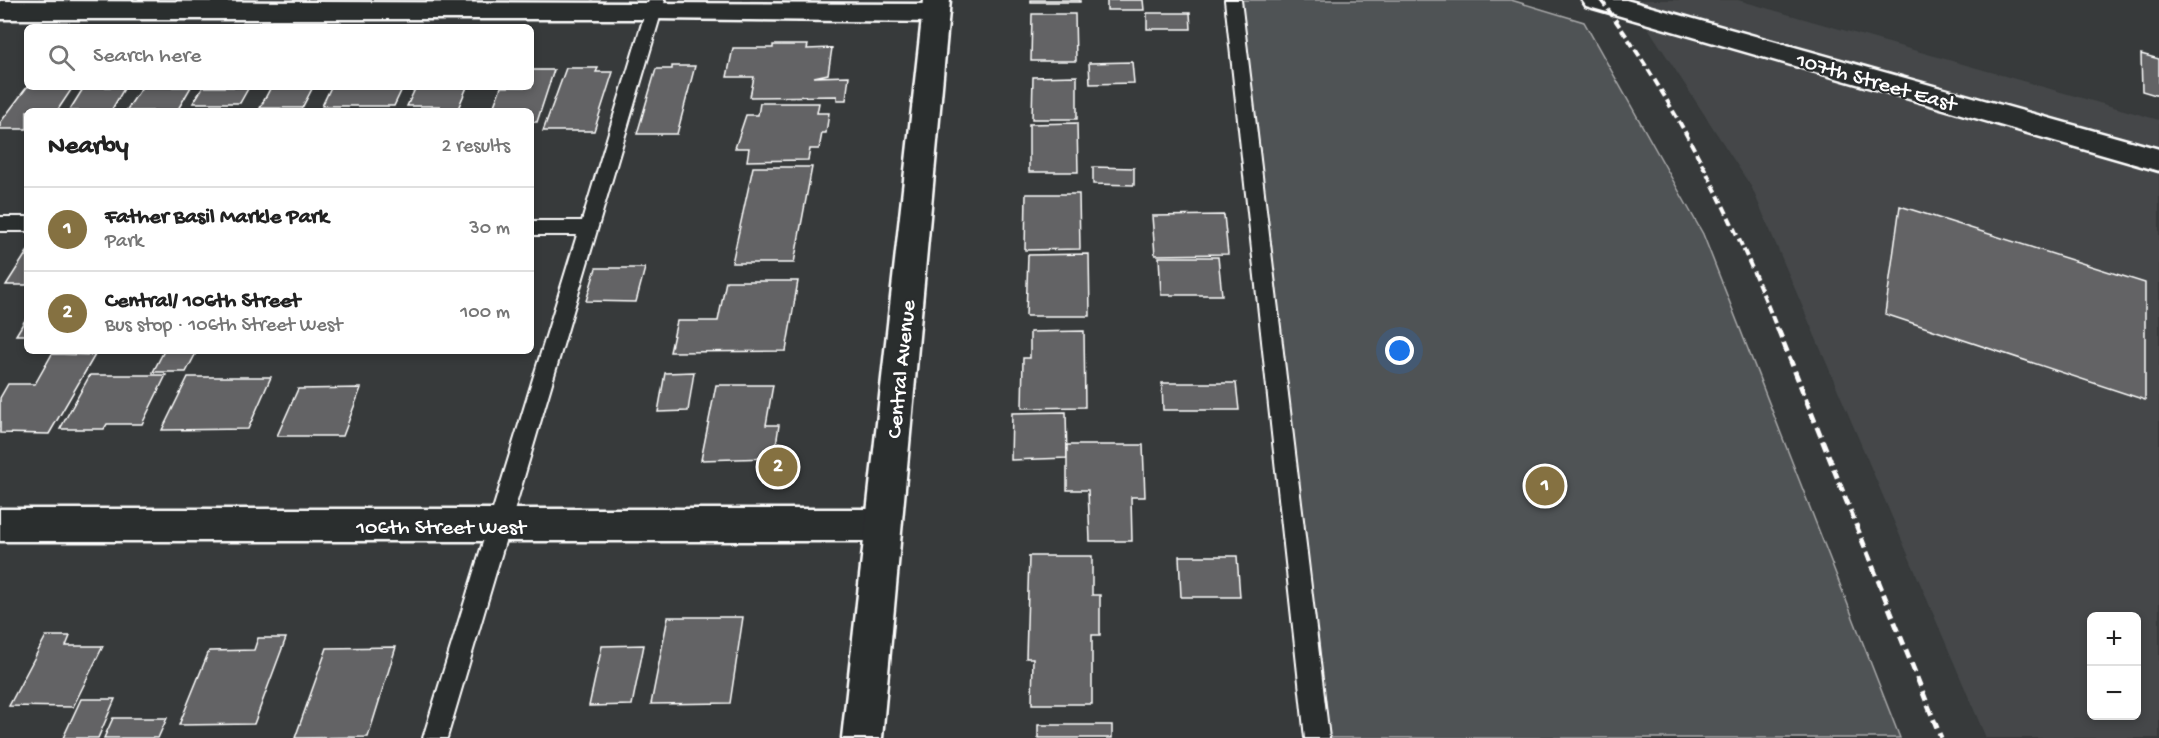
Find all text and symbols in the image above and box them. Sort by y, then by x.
search box [24,24,534,90]
icon: search [45,41,78,74]
text: Search here [93,44,201,70]
street label: 107th Street East [1792,48,1961,120]
text: Nearby [48,132,129,163]
text: 2 results [441,136,510,159]
text: Father Basil Markle Park [105,205,328,231]
text: 1 [63,218,72,241]
text: 30 m [469,218,510,241]
text: Park [105,231,143,254]
text: Central/ 106th Street [105,289,300,315]
street label: Central Avenue [883,298,923,440]
text: 2 [63,302,72,325]
text: 100 m [460,302,510,325]
text: Bus stop · 106th Street West [105,315,342,338]
your location [1385,336,1414,365]
pin: 2 [758,444,798,490]
pin: 1 [1526,464,1564,508]
street label: 106th Street West [355,516,528,542]
map controls [2087,612,2141,720]
button: + [2087,612,2141,666]
button: − [2087,666,2141,720]

